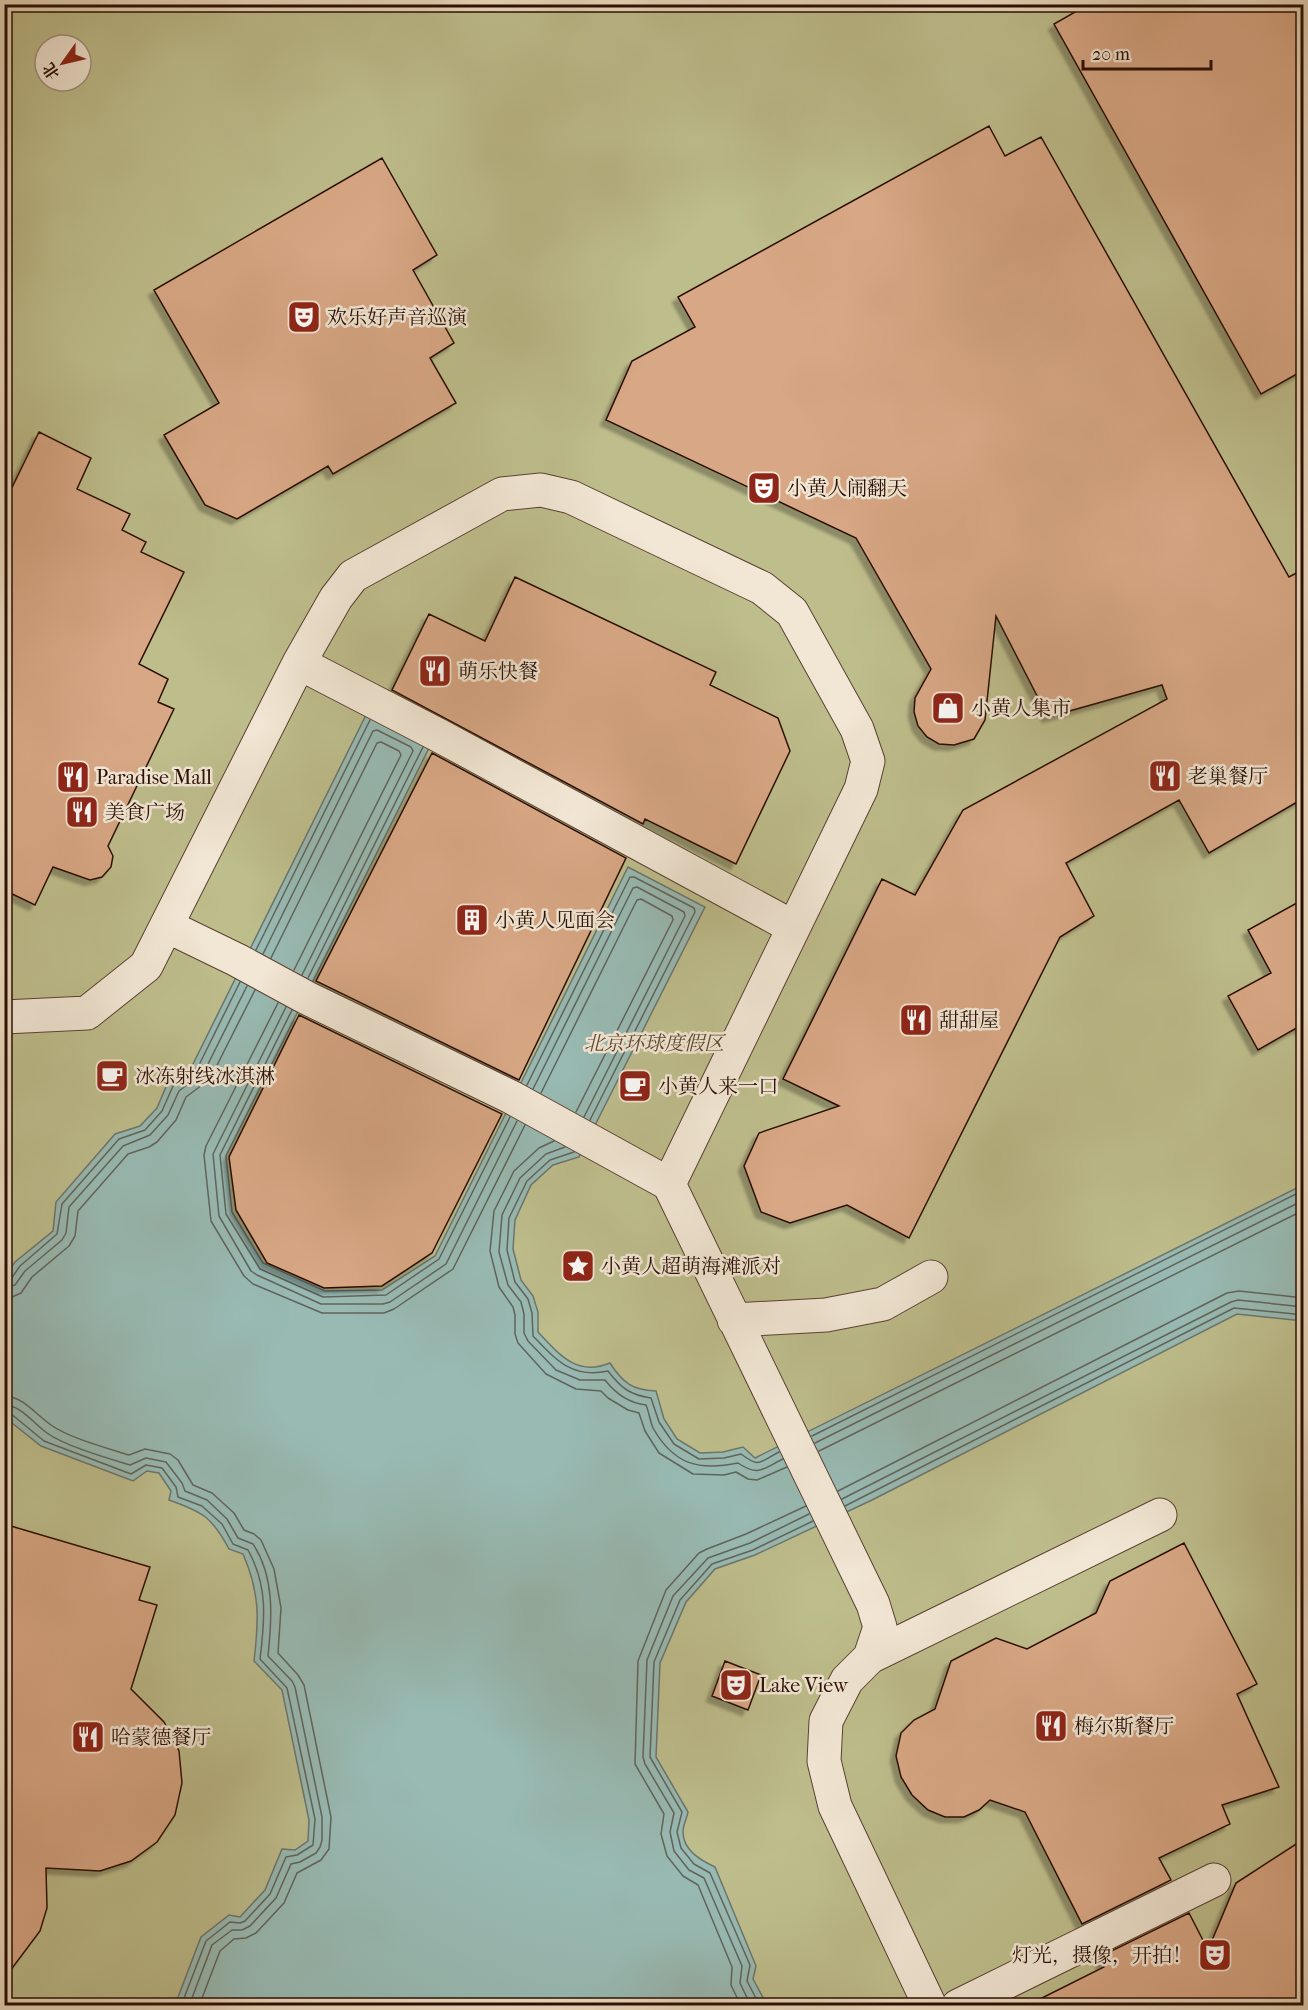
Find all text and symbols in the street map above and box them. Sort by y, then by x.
north arrow [33,33,93,93]
scale bar [1083,33,1210,71]
text: 20 m [1092,44,1130,65]
text: 北 [39,59,63,83]
theatre icon: 欢乐好声音巡演 [286,299,322,335]
place label: 欢乐好声音巡演 [327,306,467,329]
theatre icon: 小黄人闹翻天 [746,470,782,506]
place label: 小黄人闹翻天 [787,477,907,500]
restaurant icon: 萌乐快餐 [417,653,453,689]
place label: 萌乐快餐 [458,660,538,683]
shop icon: 小黄人集市 [930,690,966,726]
place label: 小黄人集市 [971,697,1071,720]
restaurant icon: 老巢餐厅 [1147,758,1183,794]
restaurant icon: Paradise Mall [55,759,91,795]
place label: 老巢餐厅 [1188,765,1268,788]
place label: Paradise Mall [96,766,212,789]
restaurant icon: 美食广场 [64,794,100,830]
place label: 美食广场 [105,801,185,824]
building icon: 小黄人见面会 [454,902,490,938]
place label: 小黄人见面会 [495,909,615,932]
restaurant icon: 甜甜屋 [898,1002,934,1038]
place label: 甜甜屋 [939,1009,999,1032]
park label: 北京环球度假区 [584,1032,727,1055]
cafe icon: 冰冻射线冰淇淋 [94,1058,130,1094]
place label: 冰冻射线冰淇淋 [135,1065,275,1088]
cafe icon: 小黄人来一口 [617,1068,653,1104]
place label: 小黄人来一口 [658,1075,778,1098]
place icon: 小黄人超萌海滩派对 [560,1248,596,1284]
place label: 小黄人超萌海滩派对 [601,1255,781,1278]
theatre icon: Lake View [718,1667,754,1703]
place label: Lake View [759,1674,849,1697]
restaurant icon: 梅尔斯餐厅 [1033,1708,1069,1744]
place label: 梅尔斯餐厅 [1074,1715,1174,1738]
restaurant icon: 哈蒙德餐厅 [70,1719,106,1755]
place label: 哈蒙德餐厅 [111,1726,211,1749]
theatre icon: 灯光，摄像，开拍！ [1197,1937,1233,1973]
place label: 灯光，摄像，开拍！ [1012,1944,1192,1967]

